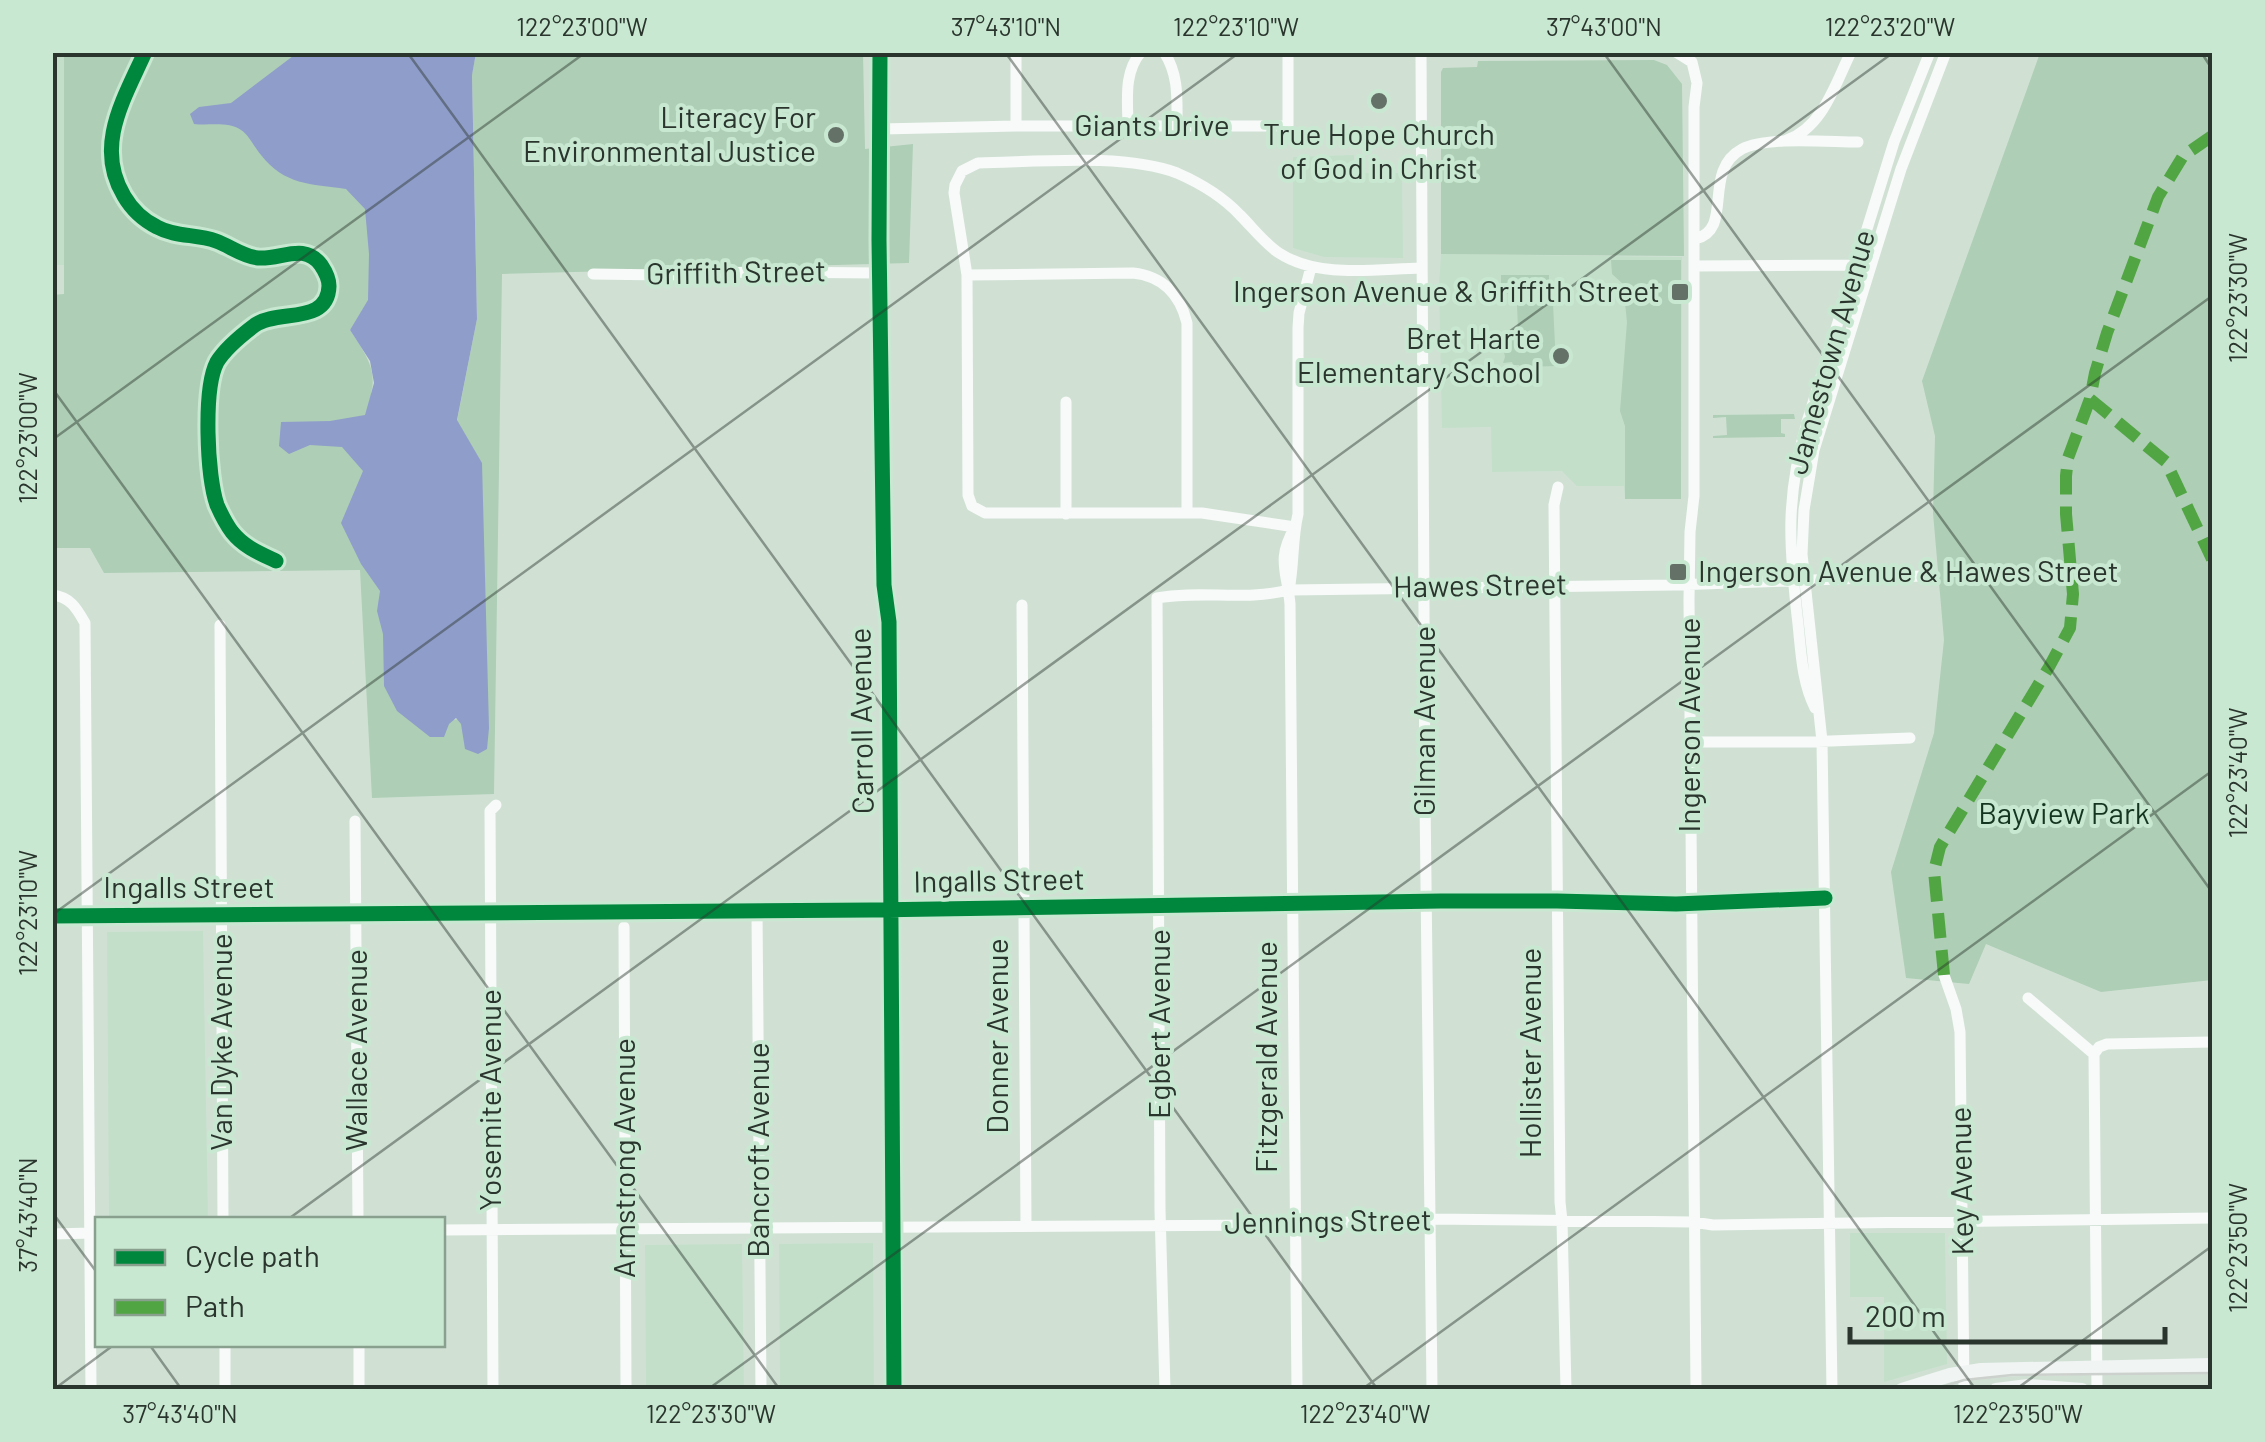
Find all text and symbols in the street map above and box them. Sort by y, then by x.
text: 122°23'00"W [516,11,648,41]
text: 37°43'10"N [951,11,1061,41]
text: 122°23'10"W [1173,11,1299,41]
text: 37°43'00"N [1546,11,1662,41]
text: 122°23'20"W [1825,11,1955,41]
marker: True Hope Church of God in Christ [1368,90,1390,112]
place label: Literacy For Environmental Justice [523,98,816,168]
street label: Giants Drive [1074,106,1230,142]
place label: True Hope Church of God in Christ [1263,115,1495,185]
marker: Literacy For Environmental Justice [825,124,847,146]
street label: Jamestown Avenue [1777,225,1881,478]
text: 122°23'30"W [2222,233,2252,363]
street label: Griffith Street [646,251,826,291]
place label: Ingerson Avenue & Griffith Street [1233,272,1660,308]
marker: Ingerson Avenue & Griffith Street [1669,281,1691,303]
place label: Bret Harte Elementary School [1297,319,1541,389]
marker: Bret Harte Elementary School [1550,345,1572,367]
text: 122°23'00"W [12,372,42,504]
place label: Ingerson Avenue & Hawes Street [1698,552,2119,588]
marker: Ingerson Avenue & Hawes Street [1667,561,1689,583]
street label: Hawes Street [1393,564,1567,604]
street label: Ingerson Avenue [1670,617,1706,833]
street label: Gilman Avenue [1405,626,1441,816]
street label: Carroll Avenue [840,627,880,815]
text: 122°23'40"W [2222,708,2252,838]
park label: Bayview Park [1978,794,2150,830]
text: 122°23'10"W [12,850,42,976]
street label: Ingalls Street [913,860,1085,898]
street label: Ingalls Street [103,868,275,904]
street label: Egbert Avenue [1140,929,1176,1119]
street label: Van Dyke Avenue [202,933,238,1151]
street label: Donner Avenue [978,938,1014,1134]
street label: Fitzgerald Avenue [1247,941,1283,1173]
street label: Hollister Avenue [1511,948,1547,1158]
street label: Wallace Avenue [337,949,373,1151]
street label: Yosemite Avenue [471,989,507,1211]
street label: Armstrong Avenue [605,1038,641,1278]
street label: Bancroft Avenue [739,1042,775,1258]
street label: Key Avenue [1941,1106,1979,1256]
text: 37°43'40"N [12,1157,42,1273]
text: 122°23'50"W [2222,1183,2252,1313]
street label: Jennings Street [1224,1200,1432,1240]
legend [95,1217,445,1347]
text: Cycle path [185,1237,320,1273]
scale bar [1850,1282,2165,1344]
text: Path [185,1287,245,1323]
text: 200 m [1865,1297,1946,1333]
text: 37°43'40"N [122,1398,238,1428]
text: 122°23'30"W [646,1398,776,1428]
text: 122°23'40"W [1300,1398,1430,1428]
text: 122°23'50"W [1953,1398,2083,1428]

